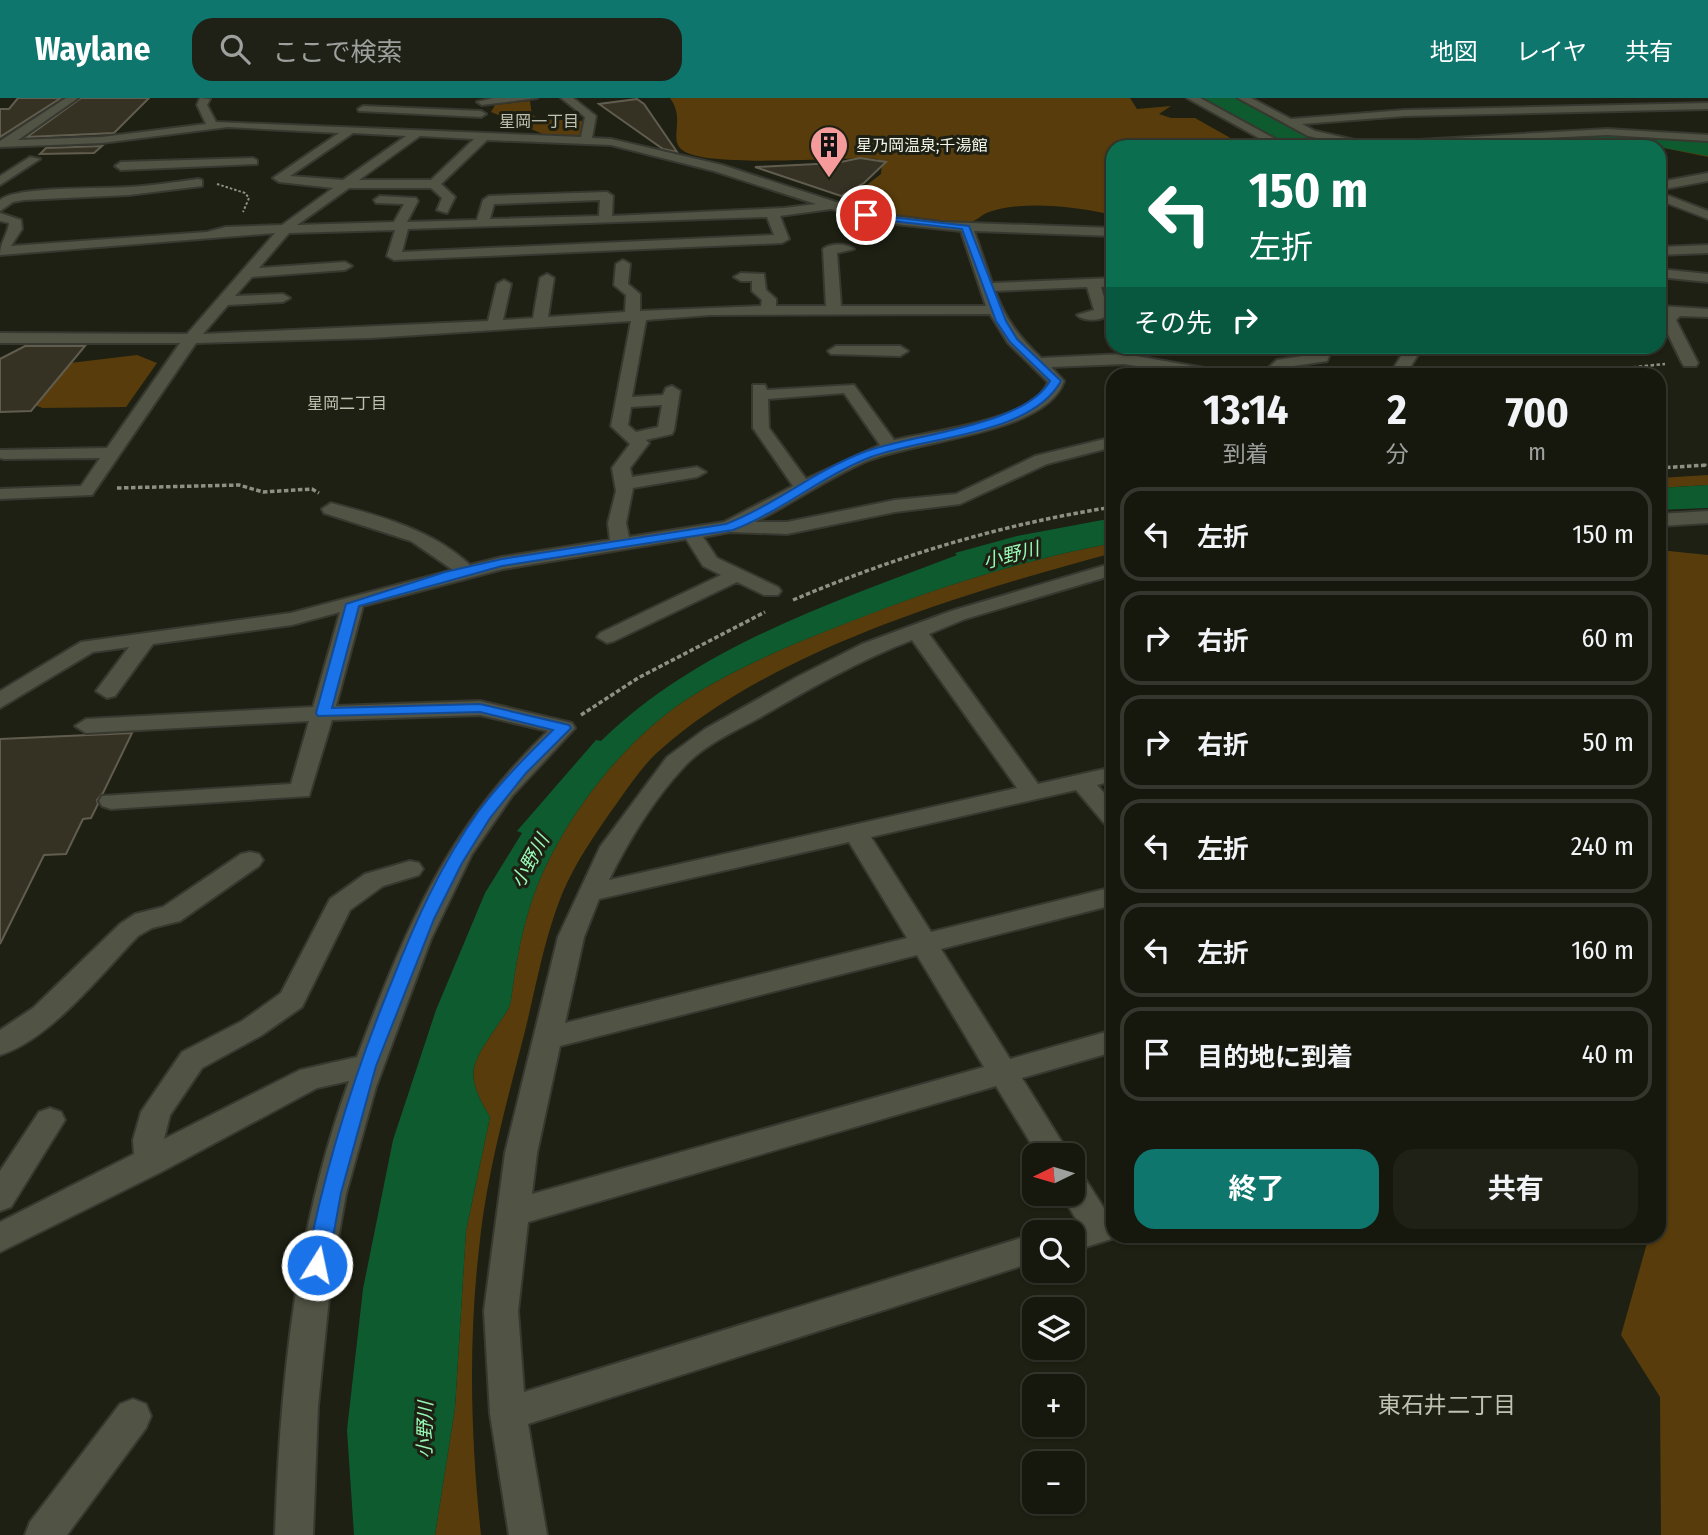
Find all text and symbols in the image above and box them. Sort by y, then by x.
search box [192,18,682,81]
text: Waylane [35,29,150,69]
icon: search [216,30,254,68]
text: ここで検索 [272,37,402,68]
text: 地図 [1430,38,1478,66]
text: レイヤ [1516,38,1587,66]
text: 共有 [1625,38,1673,66]
district label: 星岡一丁目 [499,112,579,131]
building icon: 星乃岡温泉;千湯館 [808,124,850,179]
place label: 星乃岡温泉;千湯館 [856,136,987,155]
text: 150 m [1249,161,1368,220]
icon: left [1134,168,1225,259]
pin [836,185,896,245]
icon: arrive [847,196,885,234]
text: 左折 [1249,228,1313,266]
icon: right [1226,301,1264,339]
text: その先 [1134,308,1212,339]
text: 13:14 [1203,385,1288,435]
text: 2 [1387,385,1407,435]
text: 700 [1505,388,1569,438]
district label: 星岡二丁目 [307,394,387,413]
text: m [1528,438,1546,466]
text: 到着 [1223,440,1269,468]
text: 分 [1385,440,1408,468]
icon: left [1138,515,1176,553]
text: 150 m [1572,519,1634,550]
text: 左折 [1197,522,1249,553]
water label: 小野川 [981,536,1043,573]
icon: right [1138,619,1176,657]
text: 60 m [1581,623,1634,654]
text: 右折 [1197,626,1249,657]
icon: right [1138,723,1176,761]
text: 50 m [1582,727,1634,758]
text: 右折 [1197,730,1249,761]
icon: left [1138,827,1176,865]
water label: 小野川 [506,829,555,892]
text: 240 m [1571,831,1634,862]
text: 左折 [1197,834,1249,865]
icon: left [1138,931,1176,969]
text: 160 m [1571,935,1634,966]
text: 左折 [1197,938,1249,969]
icon: arrive [1138,1035,1176,1073]
text: 40 m [1582,1039,1634,1070]
text: 目的地に到着 [1197,1042,1353,1073]
north arrow [1022,1143,1085,1206]
map controls [1022,1143,1085,1514]
button: 終了 [1134,1149,1379,1229]
button: 共有 [1393,1149,1638,1229]
button: search [1022,1220,1085,1283]
position arrow [280,1228,354,1302]
button: layers [1022,1297,1085,1360]
button: + [1022,1374,1085,1437]
district label: 東石井二丁目 [1378,1391,1516,1419]
water label: 小野川 [413,1399,437,1459]
button: − [1022,1451,1085,1514]

